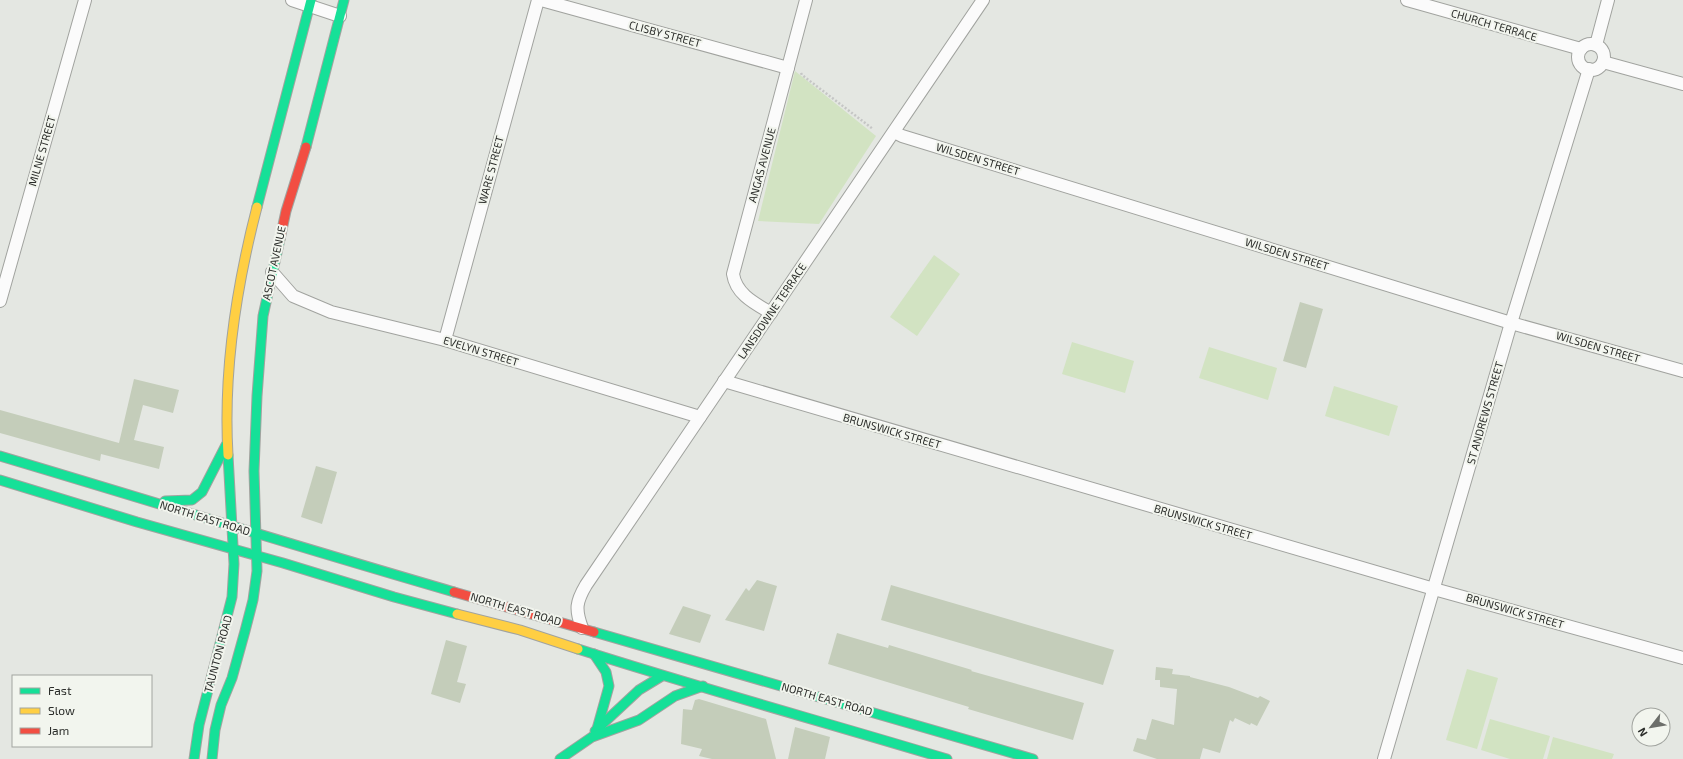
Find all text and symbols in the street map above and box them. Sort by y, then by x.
street label: CHURCH TERRACE [1450,6,1539,43]
street label: CLISBY STREET [628,18,703,50]
street label: MILNE STREET [25,114,58,188]
street label: ANGAS AVENUE [745,126,778,204]
street label: WARE STREET [475,134,506,206]
street label: WILSDEN STREET [935,140,1022,178]
street label: ASCOT AVENUE [259,225,288,301]
street label: WILSDEN STREET [1244,235,1331,273]
street label: LANSDOWNE TERRACE [735,260,809,361]
street label: WILSDEN STREET [1555,328,1642,365]
street label: EVELYN STREET [442,333,521,368]
street label: ST ANDREWS STREET [1464,359,1506,466]
street label: BRUNSWICK STREET [842,410,943,451]
street label: NORTH EAST ROAD [158,498,252,537]
street label: BRUNSWICK STREET [1153,501,1254,542]
street label: NORTH EAST ROAD [469,589,563,628]
street label: BRUNSWICK STREET [1465,590,1566,631]
street label: TAUNTON ROAD [201,614,234,694]
legend [12,675,152,747]
street label: NORTH EAST ROAD [780,679,874,718]
text: Fast [48,683,72,697]
text: Slow [48,703,75,717]
north arrow [1631,707,1671,747]
text: Jam [48,723,69,737]
text: N [1634,726,1650,739]

